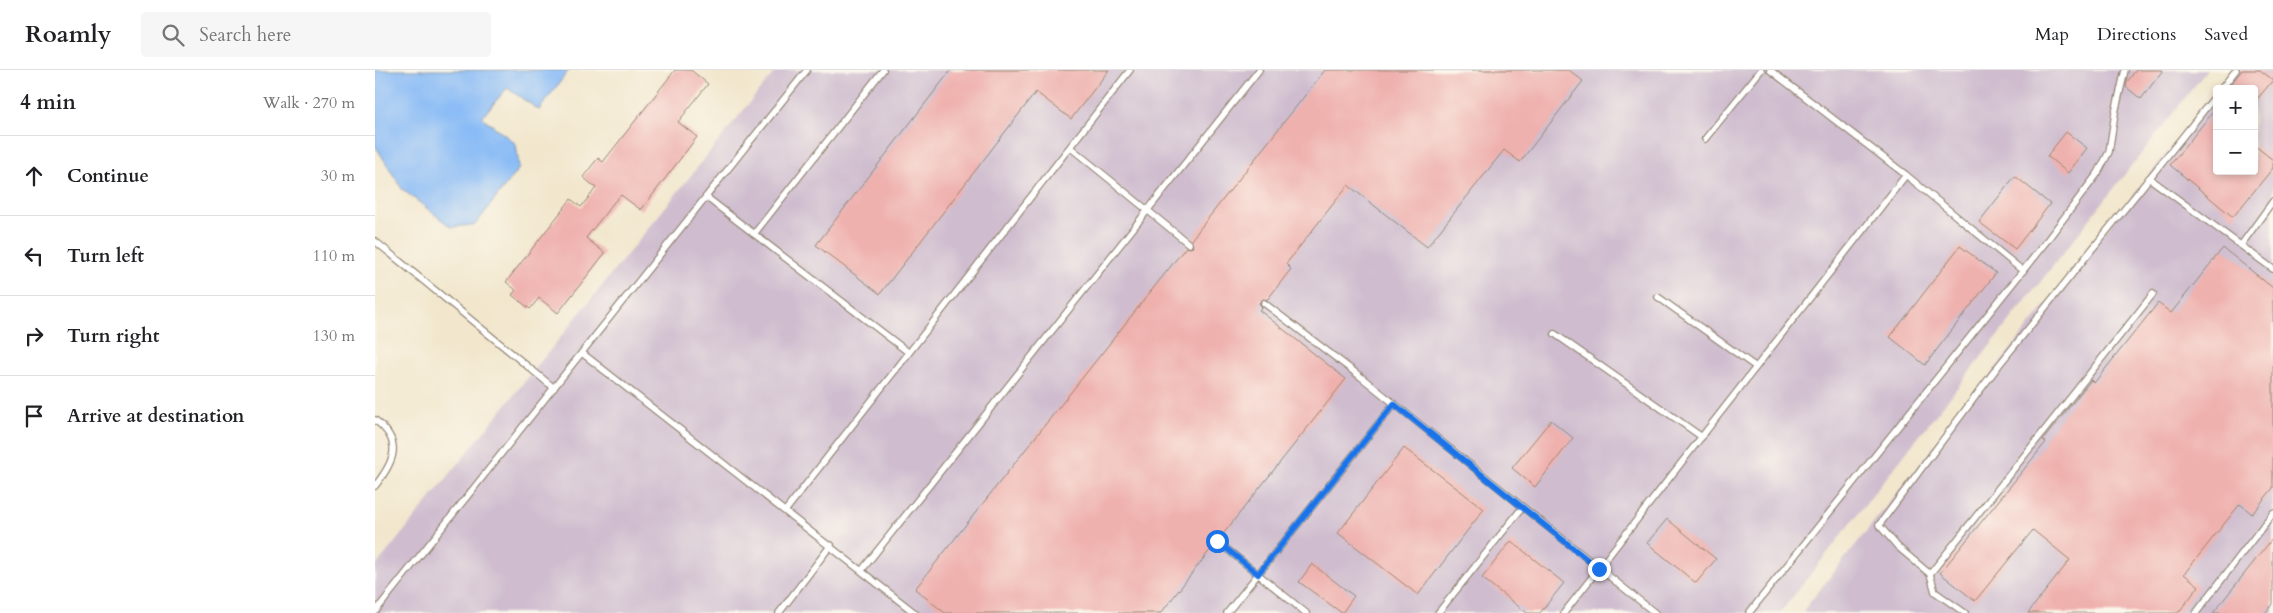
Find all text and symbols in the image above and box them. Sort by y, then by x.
search box [141,12,491,57]
text: Roamly [25,18,111,51]
icon: search [159,21,187,49]
text: Search here [199,22,291,48]
text: Map [2035,22,2069,47]
text: Directions [2097,22,2176,47]
text: Saved [2204,22,2248,47]
map controls [2213,85,2258,175]
button: + [2213,85,2258,130]
text: 4 min [20,88,76,117]
text: Walk · 270 m [263,92,355,114]
button: − [2213,130,2258,175]
icon: ahead [20,162,48,190]
text: Continue [67,163,149,189]
text: 30 m [321,165,355,187]
icon: left [20,242,48,270]
text: Turn left [67,243,144,269]
text: 110 m [313,245,355,267]
icon: right [20,322,48,350]
text: Turn right [67,323,159,349]
text: 130 m [313,325,355,347]
icon: arrive [20,402,48,430]
text: Arrive at destination [67,403,244,429]
route start [1206,530,1229,553]
route end [1588,558,1611,581]

